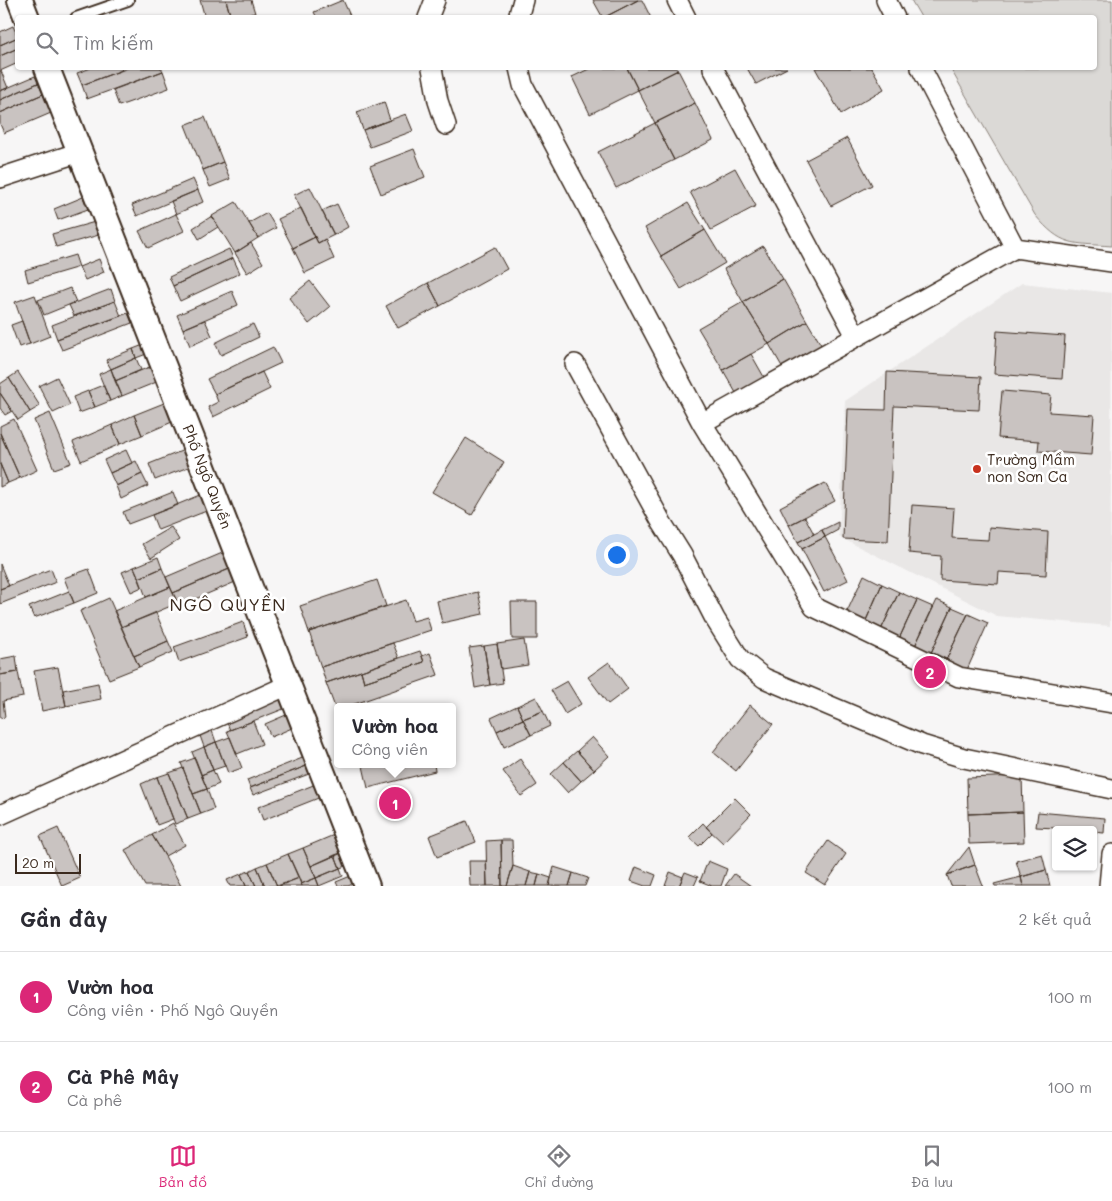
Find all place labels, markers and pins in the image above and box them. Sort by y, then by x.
place label: Trường Mầm non Sơn Ca [987,449,1075,486]
marker: Trường Mầm non Sơn Ca [971,463,983,475]
pin: 2 [914,653,946,691]
pin: 1 [379,784,411,822]

